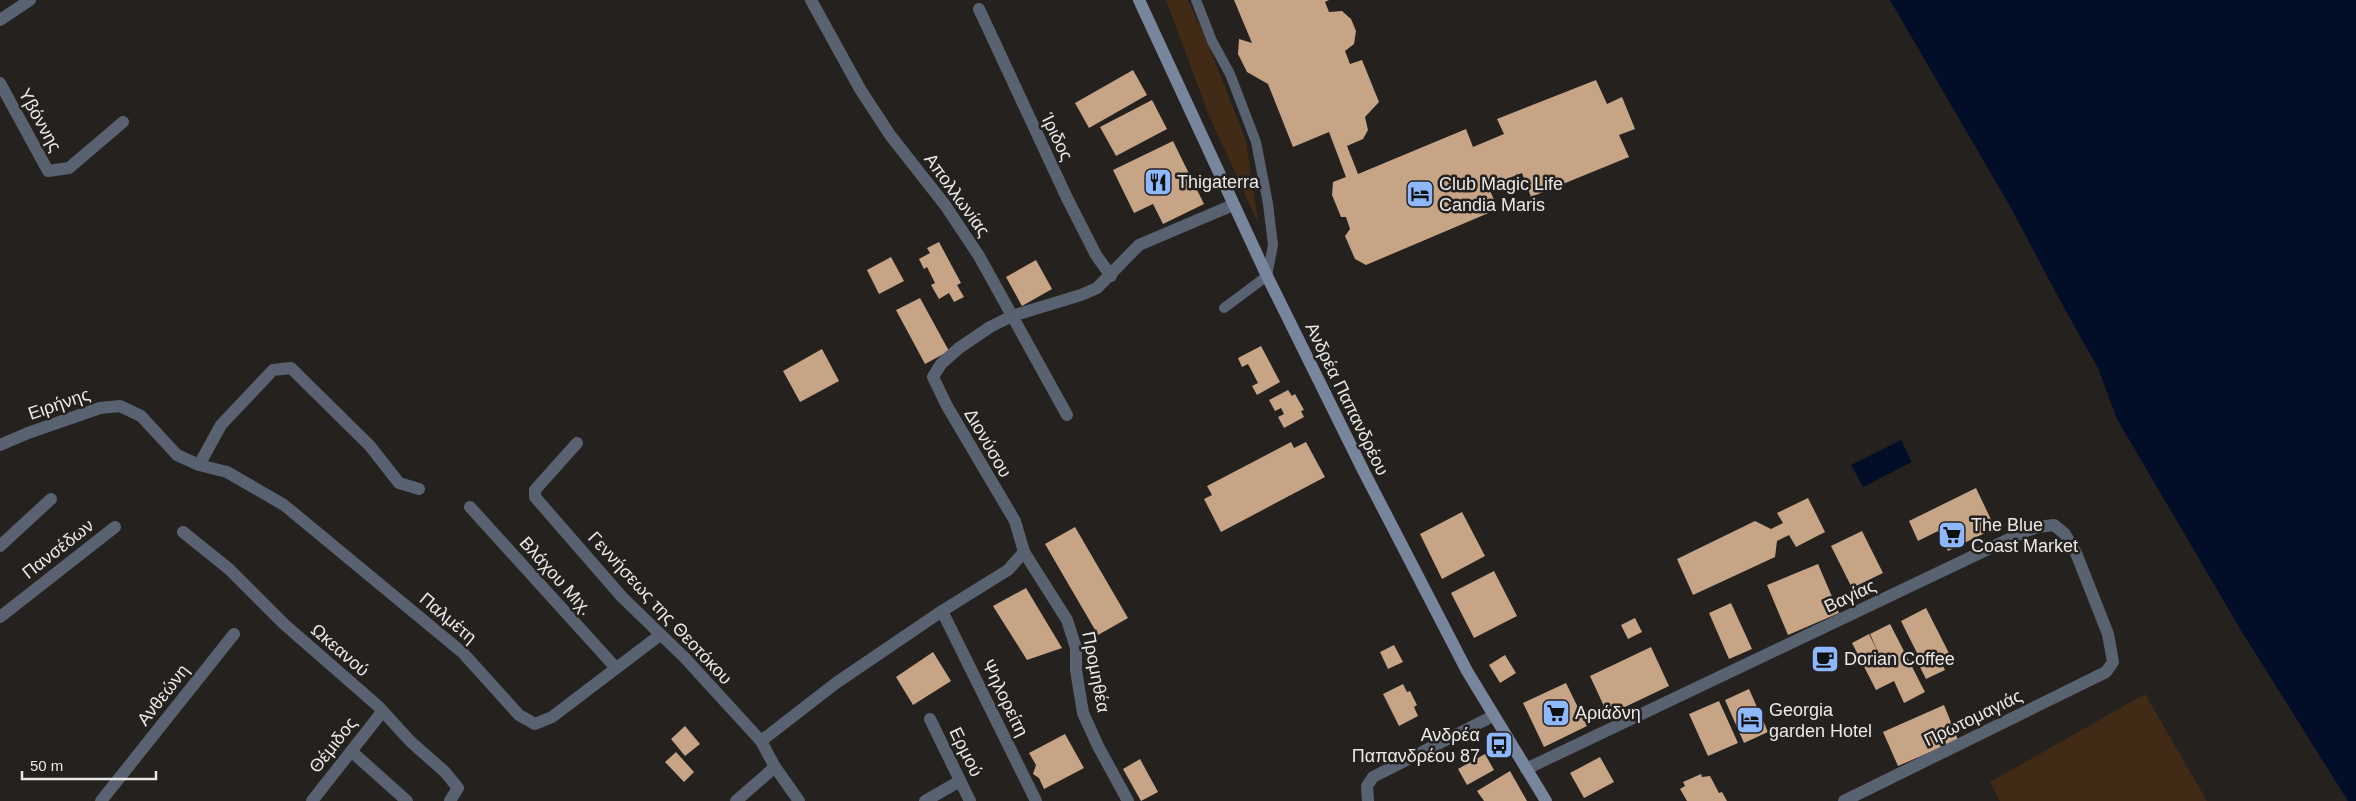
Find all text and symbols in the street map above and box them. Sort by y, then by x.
street label: Υβόννης [15,85,66,155]
street label: Ίριδος [1037,109,1077,164]
street label: Απολλωνίας [920,150,994,241]
restaurant icon: Thigaterra [1143,167,1173,197]
place label: Thigaterra [1177,172,1260,192]
place label: Club Magic Life Candia Maris [1439,174,1563,215]
hotel icon: Club Magic Life Candia Maris [1405,179,1435,209]
street label: Ανδρέα Παπανδρέου [1301,319,1393,479]
street label: Ειρήνης [26,384,93,424]
street label: Διονύσου [960,405,1016,481]
street label: Πανσέδων [19,515,97,583]
place label: The Blue Coast Market [1971,515,2078,556]
supermarket icon: The Blue Coast Market [1937,520,1967,550]
street label: Γεννήσεως της Θεοτόκου [584,528,736,688]
street label: Βλάχου Μιχ. [516,533,596,619]
street label: Βαγίας [1821,575,1879,617]
street label: Παλμέτη [416,589,480,647]
street label: Ωκεανού [307,620,373,680]
street label: Προμηθέα [1078,630,1114,714]
cafe icon: Dorian Coffee [1810,644,1840,674]
place label: Dorian Coffee [1844,649,1955,669]
street label: Ψηλορείτη [978,656,1032,740]
street label: Ανθεώνη [133,661,193,729]
street label: Πρωτομαγιάς [1921,685,2026,750]
supermarket icon: Αριάδνη [1541,698,1571,728]
place label: Georgia garden Hotel [1769,700,1872,741]
place label: Αριάδνη [1575,703,1641,723]
hotel icon: Georgia garden Hotel [1735,705,1765,735]
street label: Θέμιδος [305,713,361,777]
street label: Ερμού [946,724,986,780]
place label: Ανδρέα Παπανδρέου 87 [1352,725,1480,766]
bus stop icon: Ανδρέα Παπανδρέου 87 [1484,730,1514,760]
scale bar [22,748,156,780]
text: 50 m [30,757,63,774]

